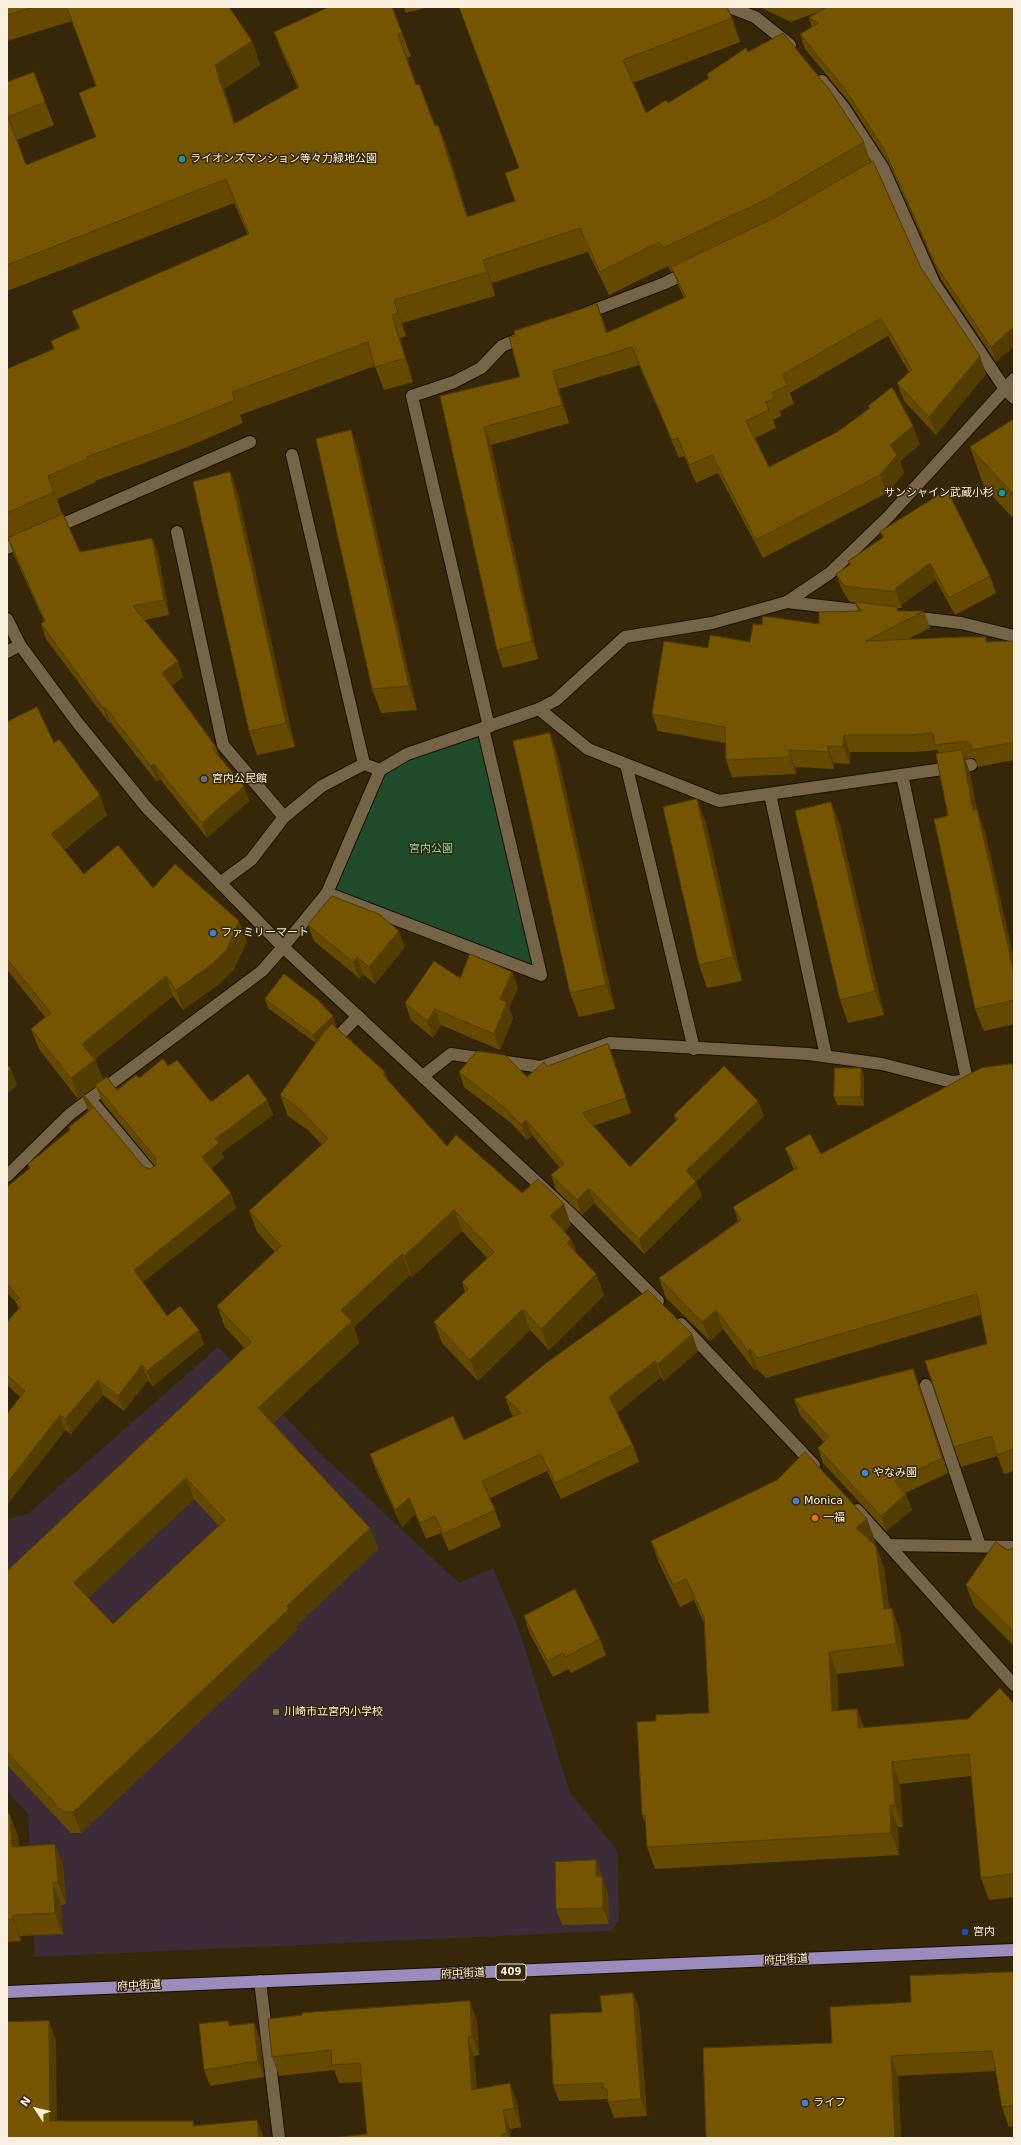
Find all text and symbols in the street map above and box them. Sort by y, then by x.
place label: ライオンズマンション等々力緑地公園 [190,152,377,166]
marker: ライオンズマンション等々力緑地公園 [177,154,187,164]
place label: サンシャイン武蔵小杉 [884,486,994,500]
marker: サンシャイン武蔵小杉 [997,488,1007,498]
place label: 宮内公民館 [212,772,267,786]
marker: 宮内公民館 [199,774,209,784]
park label: 宮内公園 [409,842,453,856]
place label: ファミリーマート [221,926,309,940]
marker: ファミリーマート [208,928,218,938]
place label: やなみ園 [873,1466,917,1480]
marker: やなみ園 [860,1468,870,1478]
place label: Monica [804,1494,843,1508]
marker: Monica [791,1496,801,1506]
place label: 一福 [823,1511,845,1525]
marker: 一福 [810,1513,820,1523]
place label: 川崎市立宮内小学校 [284,1705,383,1719]
marker: 川崎市立宮内小学校 [271,1707,281,1717]
place label: 宮内 [973,1925,995,1939]
marker: 宮内 [960,1927,970,1937]
street label: 府中街道 [764,1952,808,1968]
road number: 409 [496,1964,526,1980]
street label: 府中街道 [441,1966,485,1982]
street label: 府中街道 [117,1978,161,1994]
north arrow [16,2089,56,2129]
text: N [18,2094,34,2109]
place label: ライフ [813,2096,846,2110]
marker: ライフ [800,2098,810,2108]

